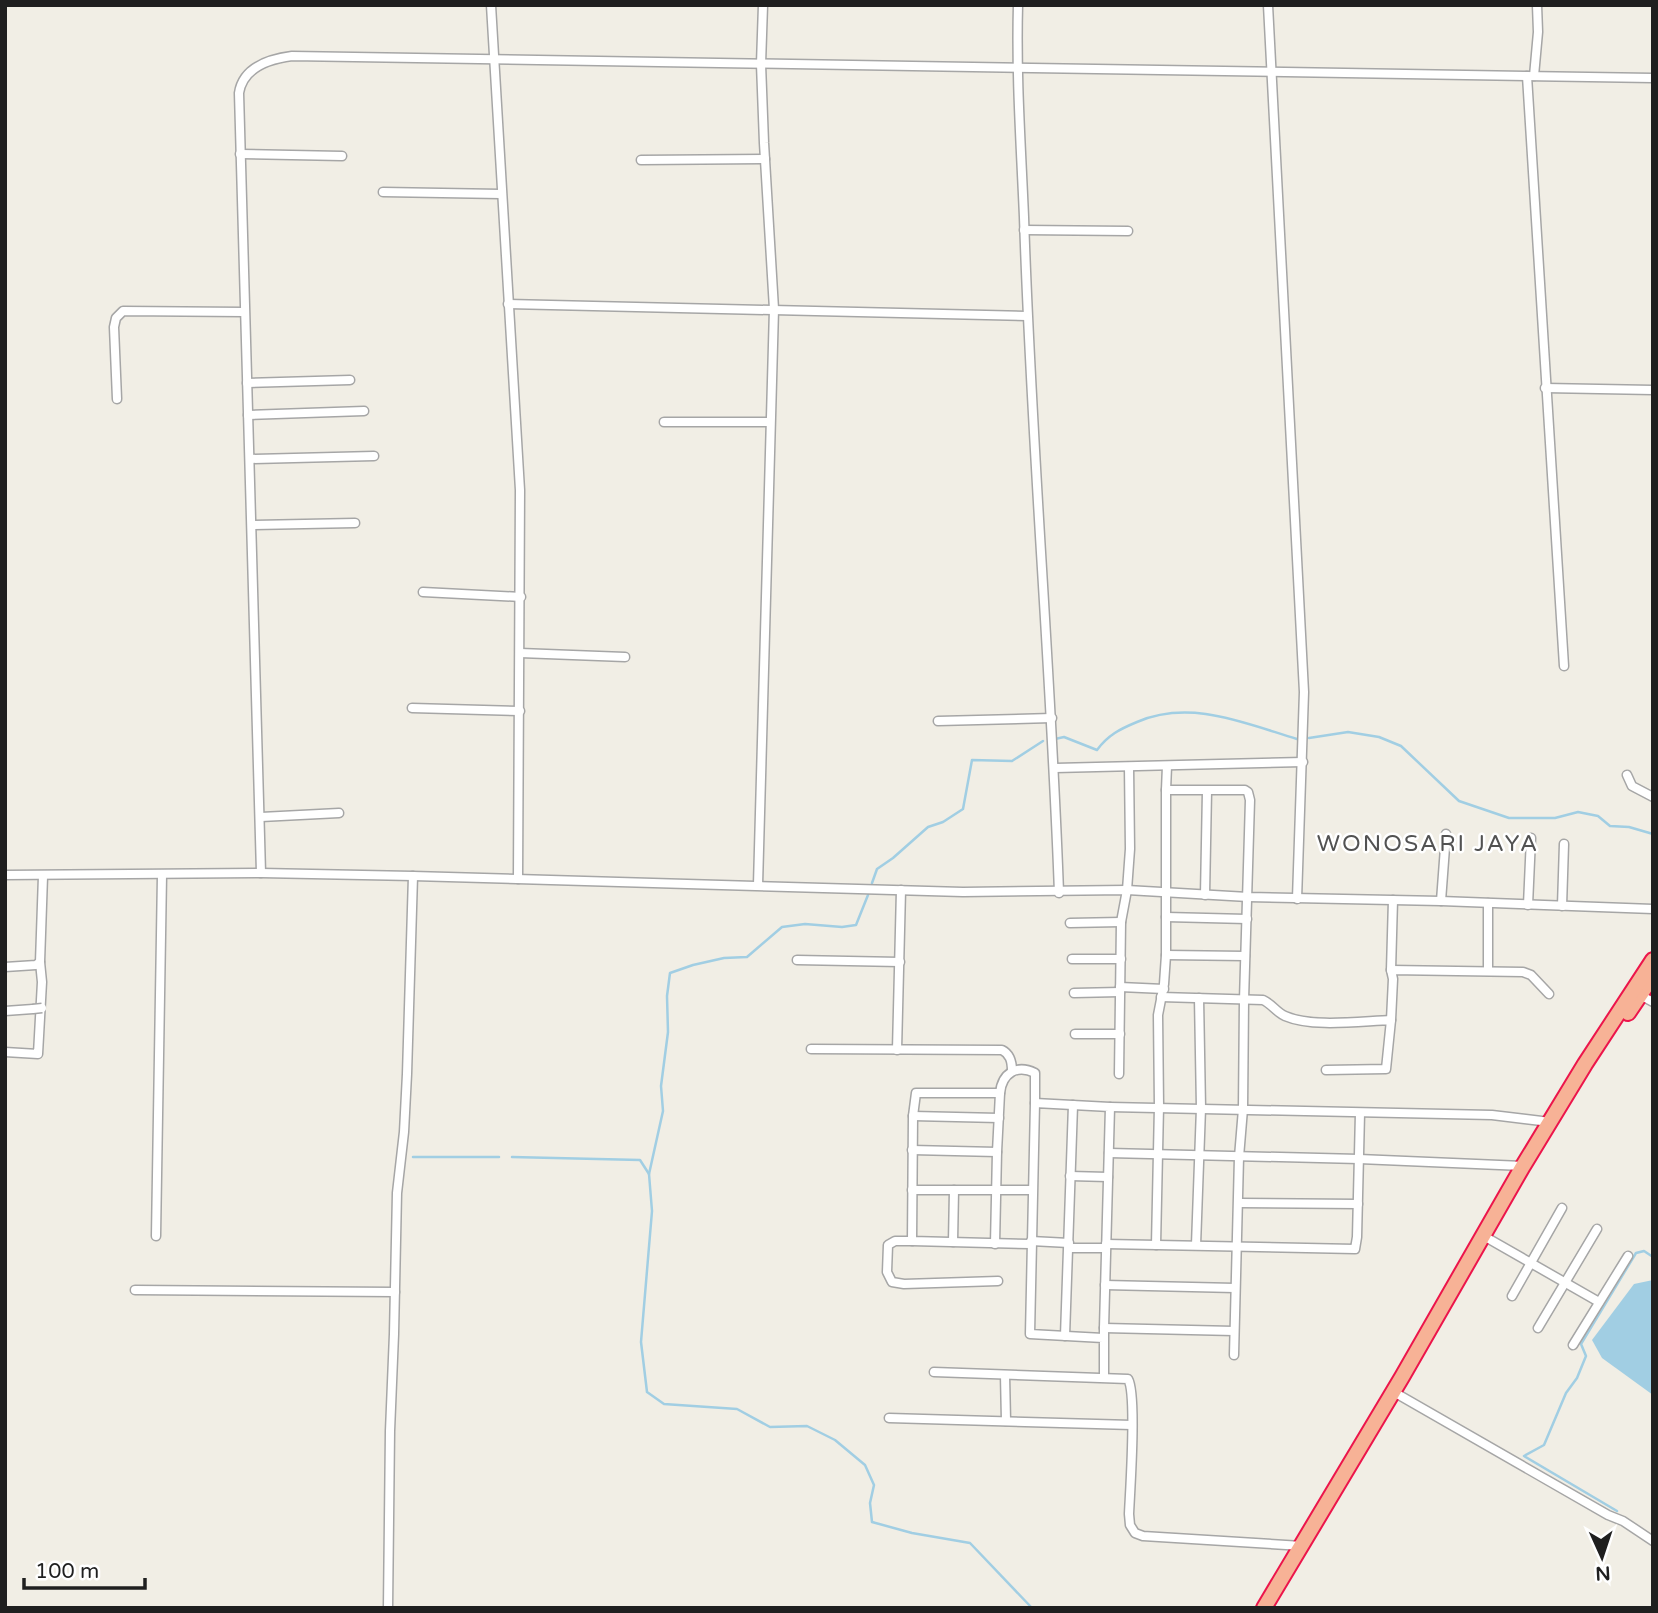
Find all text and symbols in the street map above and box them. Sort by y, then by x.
district label: WONOSARI JAYA [1317,830,1539,858]
north arrow [1567,1522,1637,1592]
scale bar [24,1546,145,1590]
text: 100 m [35,1559,99,1584]
text: N [1595,1562,1611,1584]

